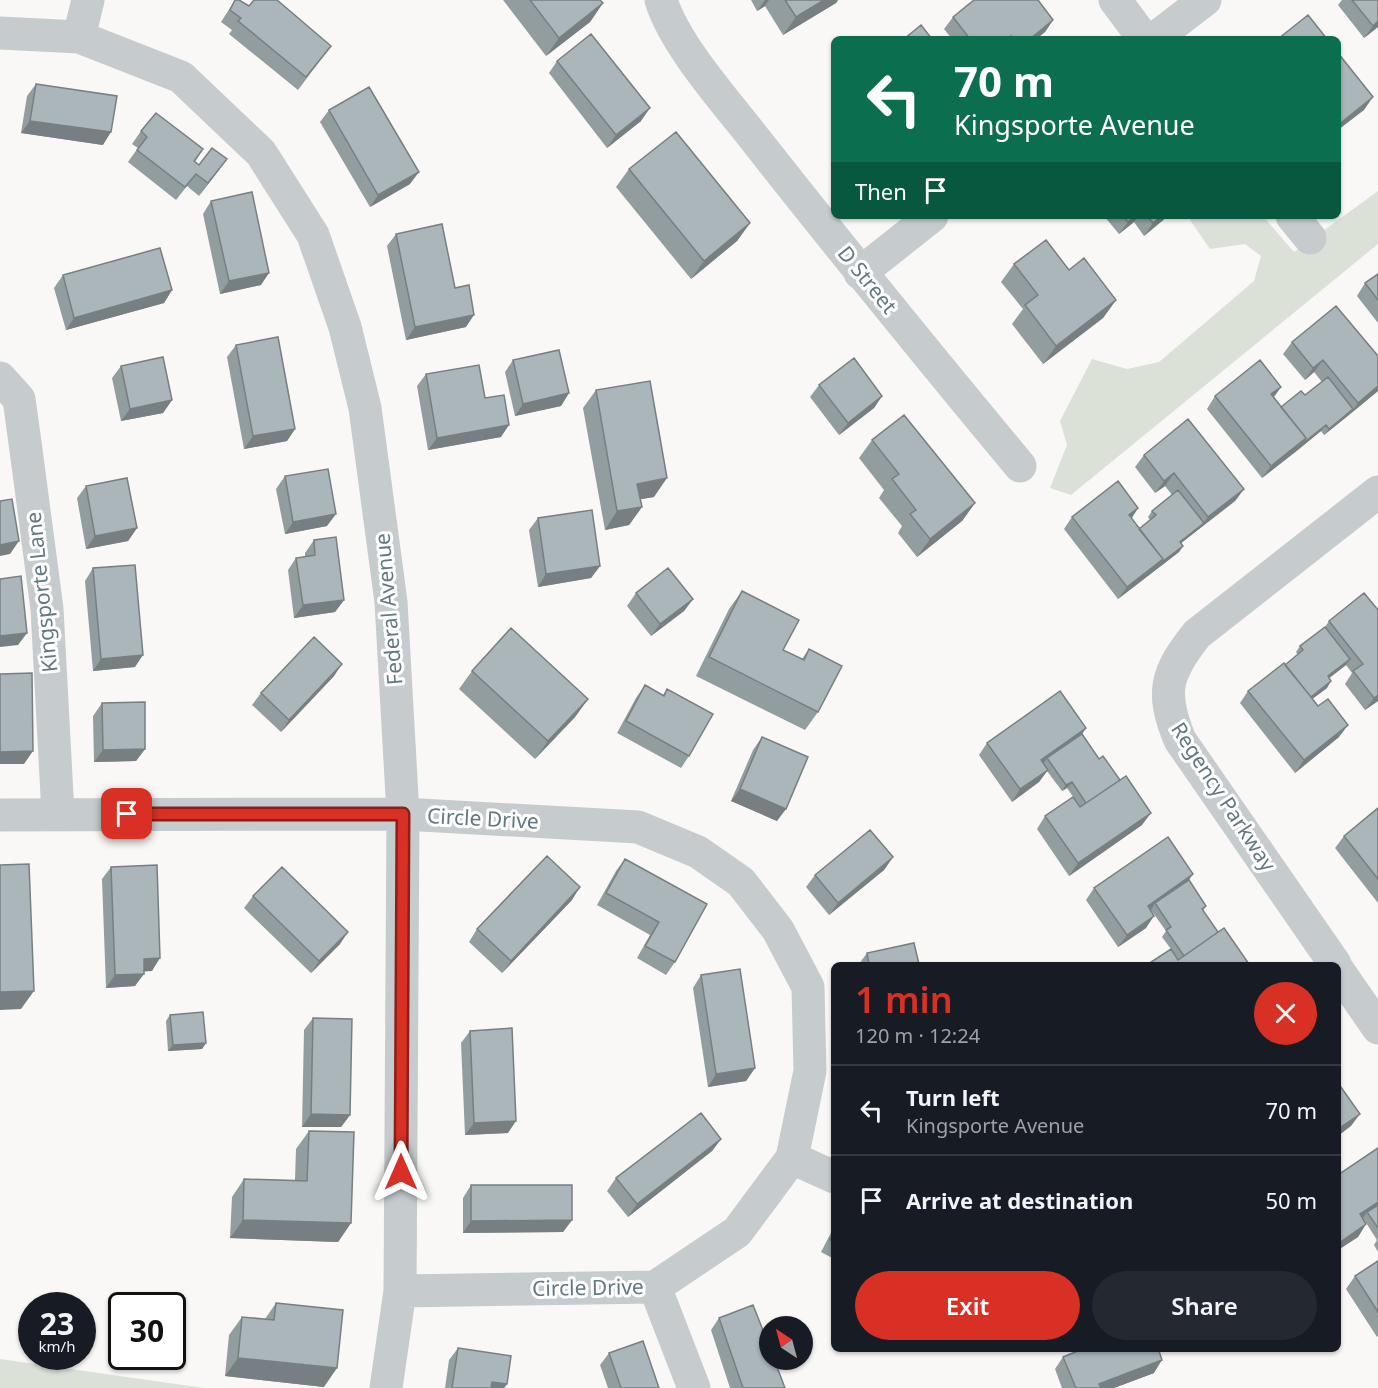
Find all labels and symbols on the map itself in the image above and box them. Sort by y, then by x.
street label: D Street [832,240,904,319]
street label: Kingsporte Lane [19,511,63,674]
street label: Federal Avenue [367,532,409,686]
street label: Regency Parkway [1165,717,1283,877]
pin [101,788,152,839]
street label: Circle Drive [427,801,540,835]
position arrow [369,1140,433,1204]
street label: Circle Drive [532,1272,644,1302]
speed limit sign: 30 [108,1292,186,1370]
north arrow [759,1316,813,1370]

